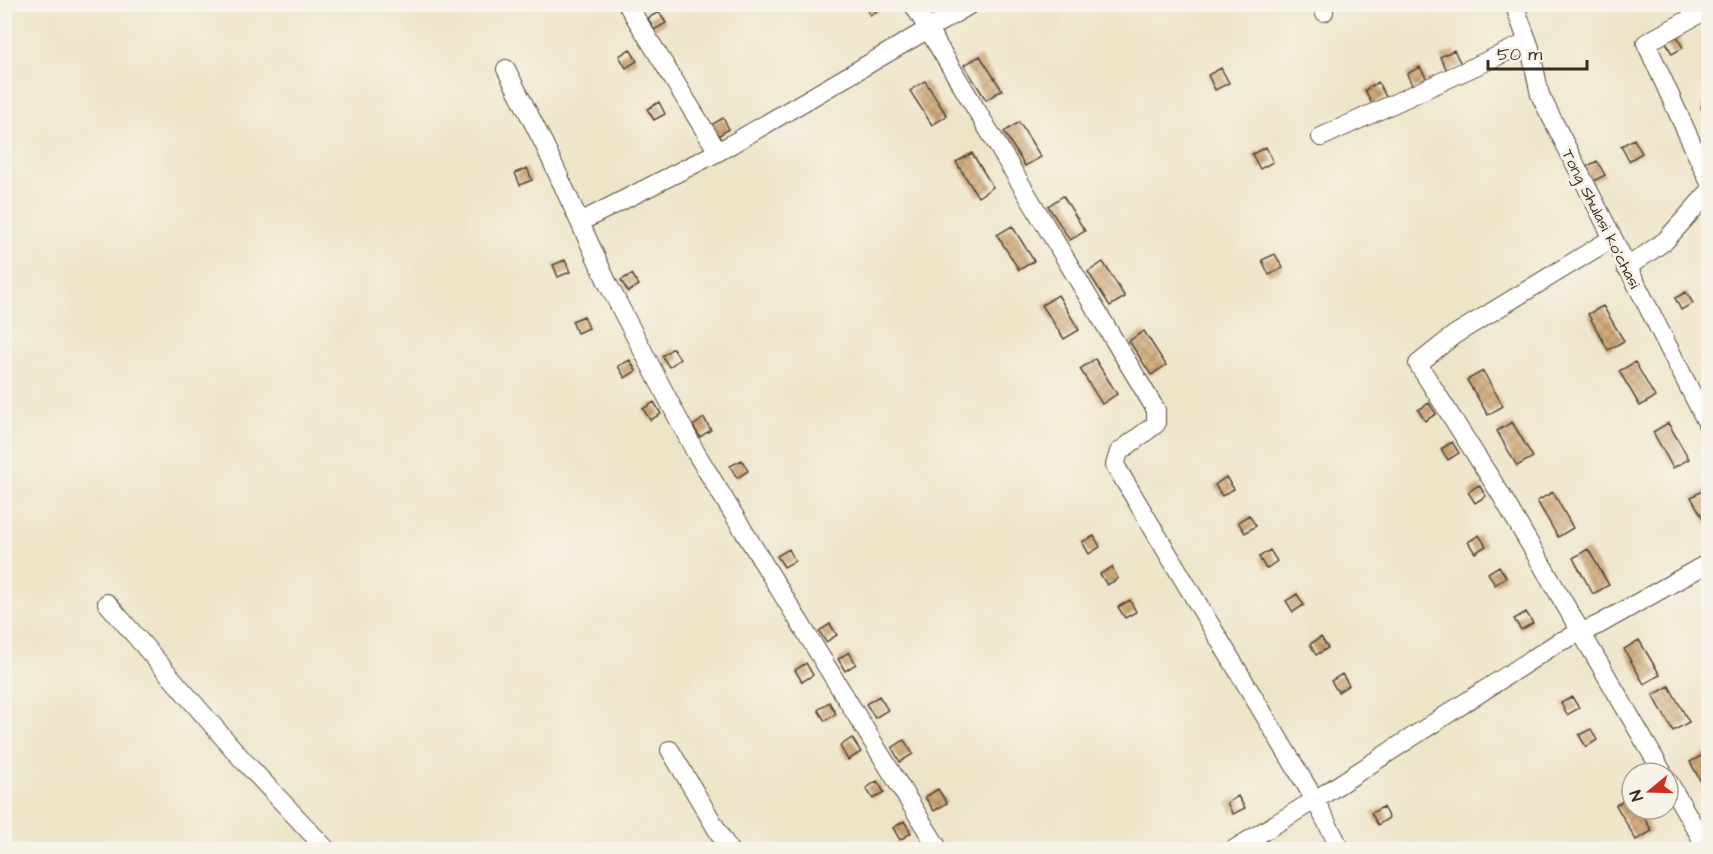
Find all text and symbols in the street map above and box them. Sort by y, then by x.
scale bar [1488,33,1587,71]
text: 50 m [1497,42,1542,67]
street label: Tong Shulasi ko'chasi [1555,146,1646,293]
north arrow [1620,761,1680,821]
text: N [1625,787,1649,804]

